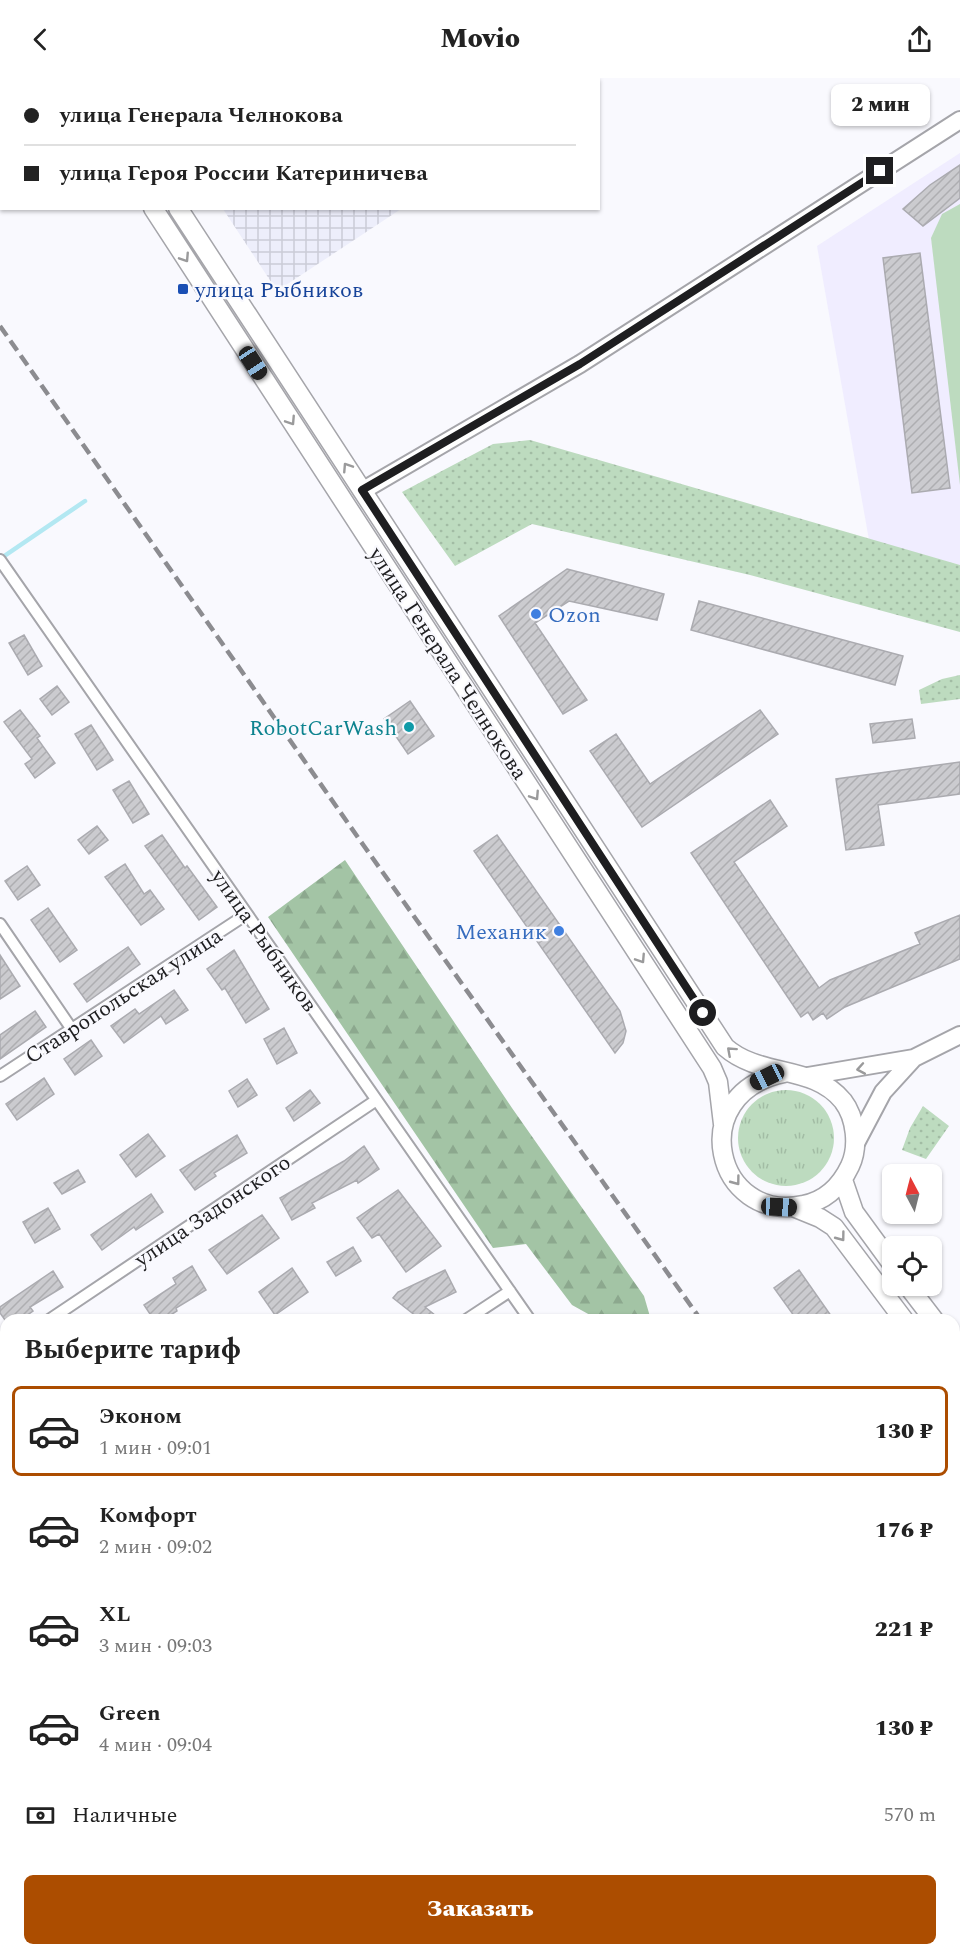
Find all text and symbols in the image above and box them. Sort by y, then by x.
text: Movio [440,18,520,60]
icon: back [24,23,57,56]
icon: share [903,23,936,56]
callout: 2 мин [830,84,930,126]
text: 2 мин [851,90,910,120]
text: улица Генерала Челнокова [60,99,343,132]
text: улица Героя России Катериничева [60,157,428,190]
route end [866,157,893,184]
one-way arrow [177,251,188,262]
place label: улица Рыбников [194,274,363,307]
marker: улица Рыбников [176,282,190,296]
car [236,343,270,383]
one-way arrow [284,414,295,425]
one-way arrow [343,463,354,474]
street label: улица Генерала Челнокова [359,540,536,787]
place label: Ozon [548,599,601,632]
marker: Ozon [529,607,543,621]
place label: RobotCarWash [249,712,397,745]
marker: RobotCarWash [402,720,416,734]
one-way arrow [528,789,539,800]
street label: улица Рыбников [202,862,325,1019]
place label: Механик [455,916,547,949]
street label: Ставропольская улица [18,920,229,1073]
marker: Механик [552,924,566,938]
one-way arrow [634,953,646,963]
route start [689,999,716,1026]
one-way arrow [727,1047,738,1058]
car [747,1061,787,1093]
one-way arrow [857,1062,867,1075]
street label: улица Задонского [127,1146,298,1277]
north arrow [882,1164,942,1224]
map controls [882,1164,942,1296]
one-way arrow [729,1174,740,1185]
car [761,1197,797,1217]
one-way arrow [834,1230,845,1241]
button: locate [882,1236,942,1296]
text: Выберите тариф [24,1329,241,1371]
text: Эконом [99,1400,182,1433]
icon: car [27,1404,81,1458]
text: 130 ₽ [875,1415,933,1448]
text: 1 мин · 09:01 [99,1433,212,1463]
text: Комфорт [99,1499,197,1532]
icon: car [27,1503,81,1557]
text: 176 ₽ [875,1514,933,1547]
text: 2 мин · 09:02 [99,1532,212,1562]
text: XL [99,1598,130,1631]
icon: car [27,1602,81,1656]
text: 221 ₽ [875,1613,933,1646]
text: 3 мин · 09:03 [99,1631,212,1661]
text: Green [99,1697,161,1730]
icon: car [27,1701,81,1755]
text: 130 ₽ [875,1712,933,1745]
text: 4 мин · 09:04 [99,1730,212,1760]
icon: cash [24,1799,57,1832]
text: Наличные [72,1799,177,1832]
text: 570 m [884,1800,936,1830]
button: Заказать [24,1875,936,1944]

